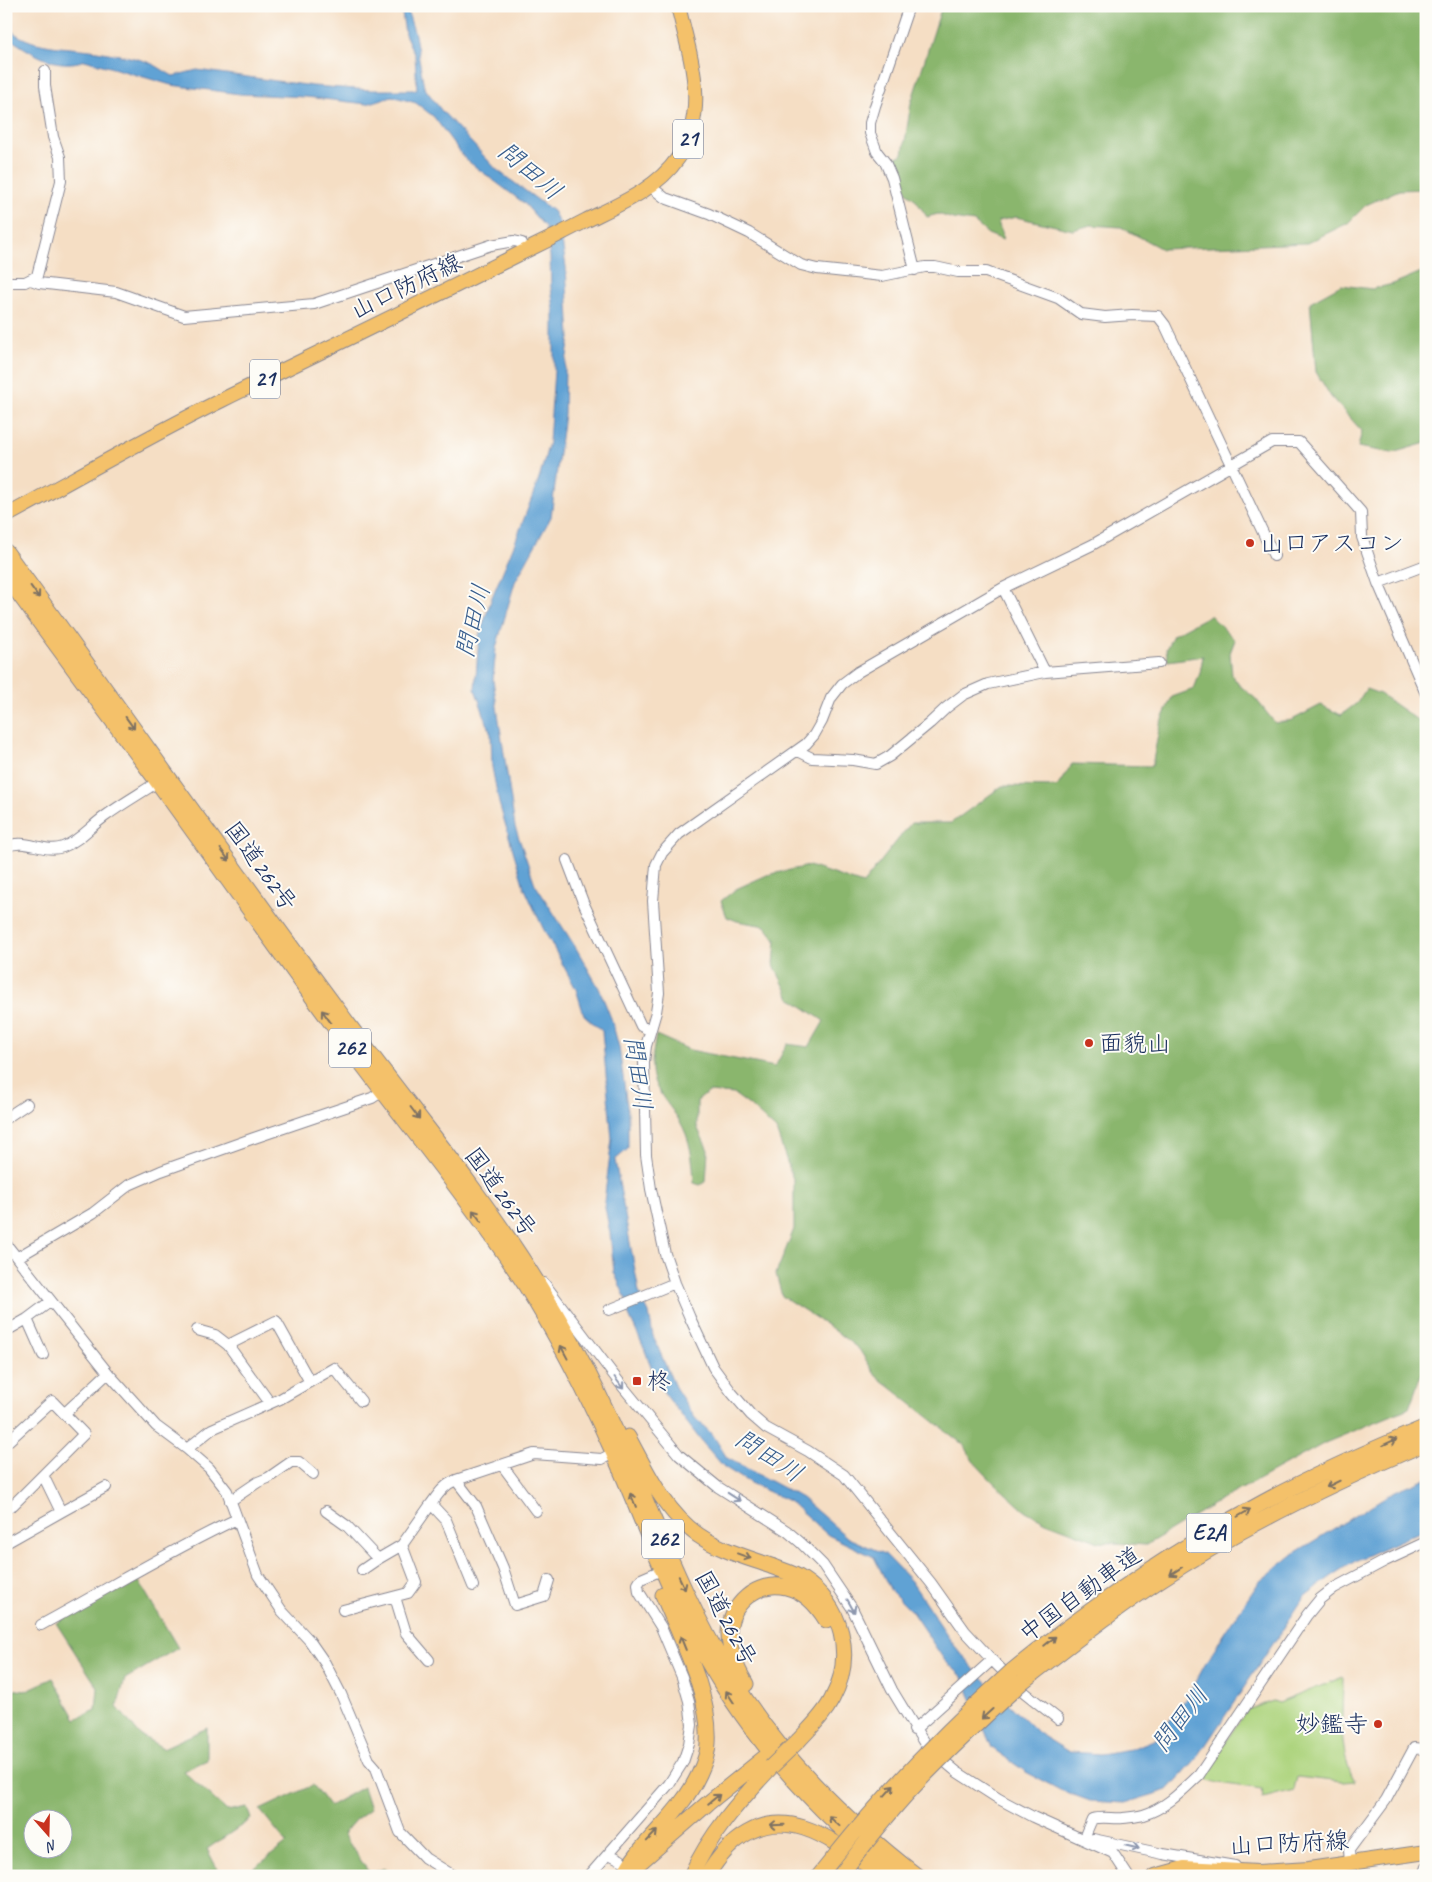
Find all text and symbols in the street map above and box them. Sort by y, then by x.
road number: 21 [673,120,703,158]
water label: 問田川 [491,135,569,207]
street label: 山口防府線 [345,246,467,326]
road number: 21 [250,359,280,398]
place label: 山口アスコン [1260,528,1404,558]
marker: 山口アスコン [1244,537,1256,549]
water label: 問田川 [448,581,498,661]
one-way arrow [30,585,40,599]
one-way arrow [125,716,135,730]
street label: 国道262号 [218,815,304,917]
one-way arrow [220,848,230,862]
one-way arrow [321,1009,331,1023]
road number: 262 [329,1028,371,1068]
place label: 面貌山 [1099,1028,1171,1058]
water label: 問田川 [617,1034,659,1112]
marker: 面貌山 [1083,1037,1095,1049]
one-way arrow [409,1106,420,1119]
street label: 国道262号 [458,1141,544,1243]
one-way arrow [471,1210,482,1223]
one-way arrow [559,1345,569,1360]
place label: 柊 [647,1366,671,1396]
marker: 柊 [631,1375,643,1387]
one-way arrow [614,1376,625,1389]
water label: 問田川 [729,1422,809,1490]
one-way arrow [1382,1437,1397,1447]
one-way arrow [1326,1480,1341,1489]
one-way arrow [726,1492,740,1502]
one-way arrow [627,1493,637,1508]
one-way arrow [1236,1508,1251,1518]
road number: E2A [1186,1514,1232,1552]
road number: 262 [642,1520,684,1558]
street label: 中国自動車道 [1013,1540,1147,1648]
one-way arrow [735,1552,751,1562]
street label: 国道262号 [688,1565,764,1671]
one-way arrow [1169,1566,1183,1576]
one-way arrow [677,1576,687,1591]
one-way arrow [846,1598,856,1613]
one-way arrow [1043,1635,1056,1646]
one-way arrow [678,1636,687,1651]
water label: 問田川 [1144,1680,1216,1758]
one-way arrow [725,1691,735,1705]
one-way arrow [981,1708,994,1720]
place label: 妙鑑寺 [1296,1709,1368,1739]
marker: 妙鑑寺 [1372,1718,1384,1730]
one-way arrow [884,1784,895,1797]
one-way arrow [707,1793,720,1804]
north arrow [22,1810,72,1860]
one-way arrow [828,1815,840,1827]
one-way arrow [769,1821,785,1830]
street label: 山口防府線 [1228,1825,1350,1861]
one-way arrow [645,1831,657,1843]
text: N [43,1836,59,1856]
one-way arrow [1123,1843,1139,1852]

